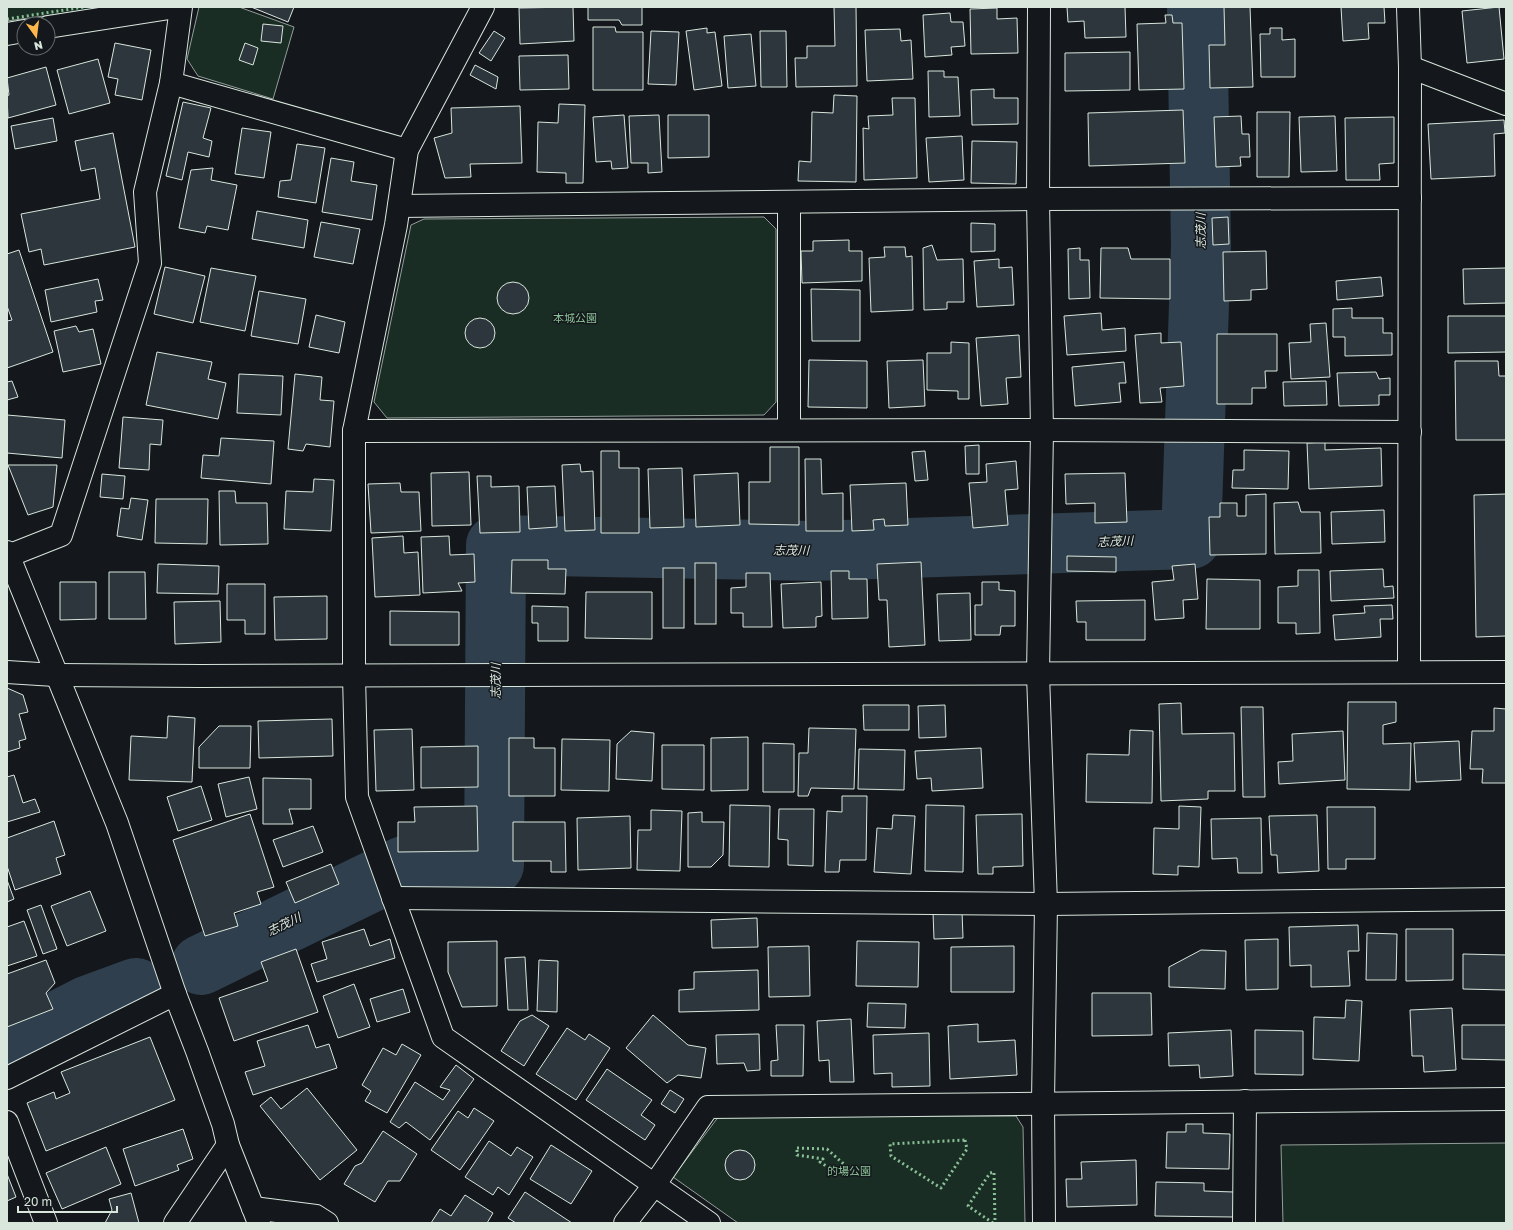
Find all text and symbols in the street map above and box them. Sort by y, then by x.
north arrow [16,16,56,56]
text: N [33,39,44,54]
water label: 志茂川 [1193,211,1208,249]
park label: 本城公園 [553,311,597,324]
water label: 志茂川 [1097,533,1135,549]
water label: 志茂川 [773,542,811,558]
water label: 志茂川 [488,661,503,699]
water label: 志茂川 [265,908,305,939]
park label: 的場公園 [827,1164,871,1177]
scale bar [18,1188,117,1214]
text: 20 m [24,1194,52,1209]

